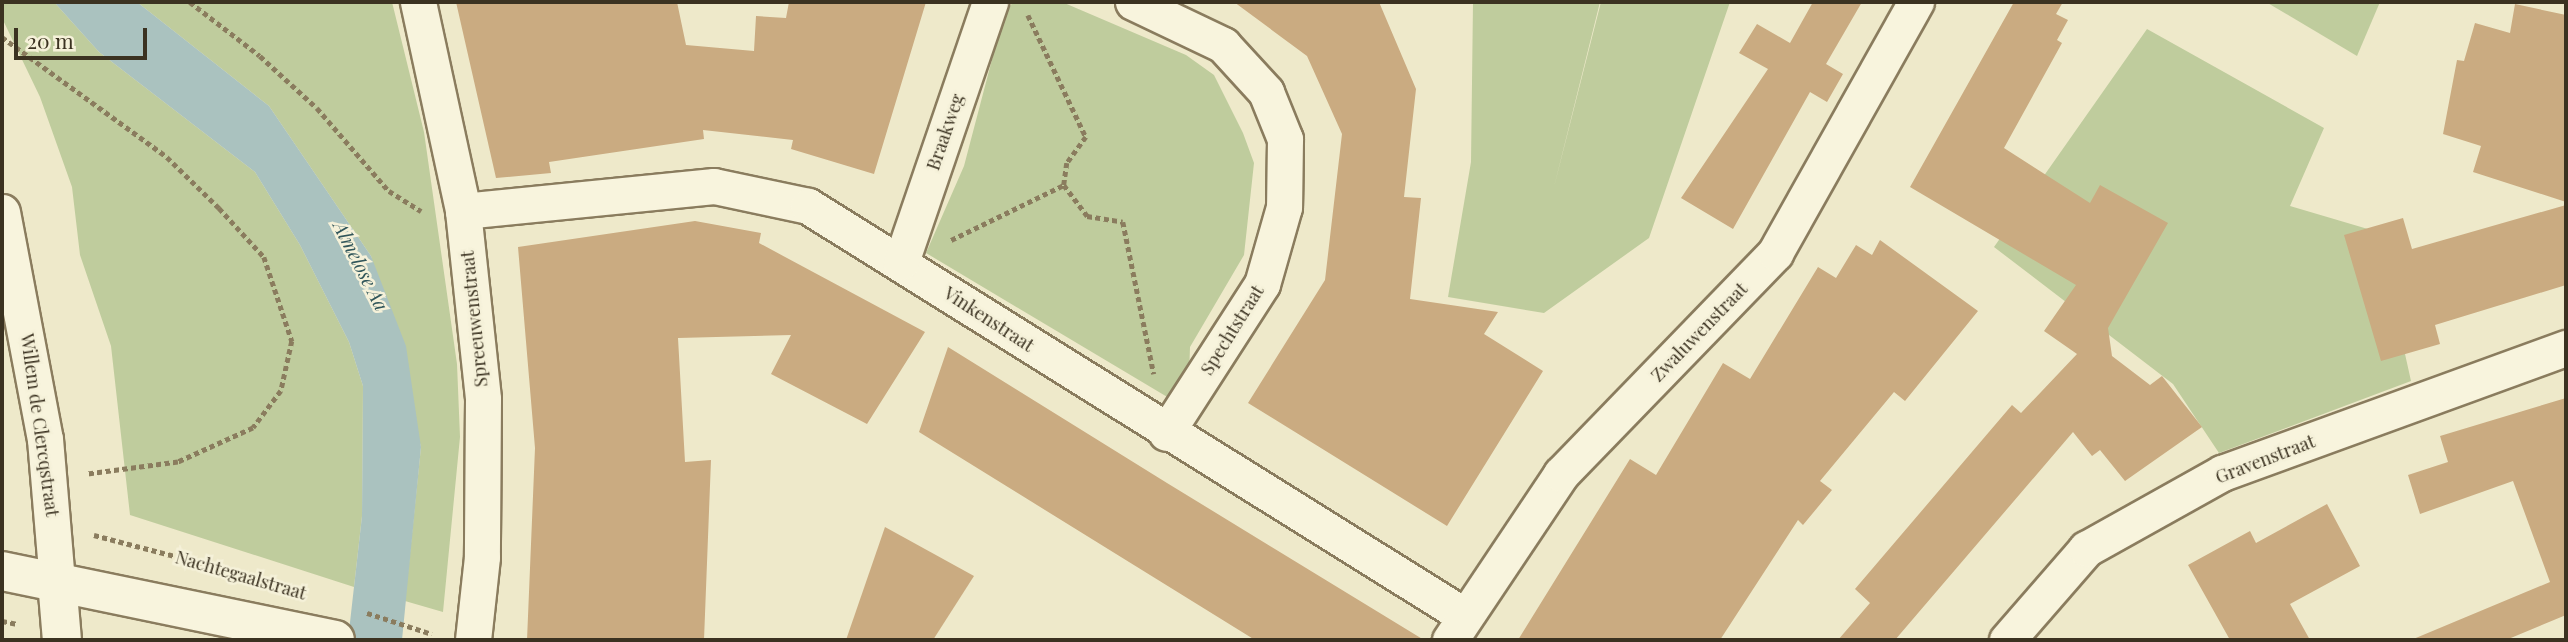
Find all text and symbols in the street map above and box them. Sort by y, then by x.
scale bar [18,14,150,58]
text: 20 m [27,26,74,54]
street label: Braakweg [922,91,968,173]
water label: Almelose Aa [329,217,393,315]
street label: Spreeuwenstraat [456,250,492,388]
street label: Zwaluwenstraat [1646,278,1752,386]
street label: Spechtstraat [1196,281,1268,379]
street label: Vinkenstraat [940,282,1038,356]
street label: Willem de Clercqstraat [16,332,64,518]
street label: Gravenstraat [2212,430,2318,488]
street label: Nachtegaalstraat [173,546,309,604]

